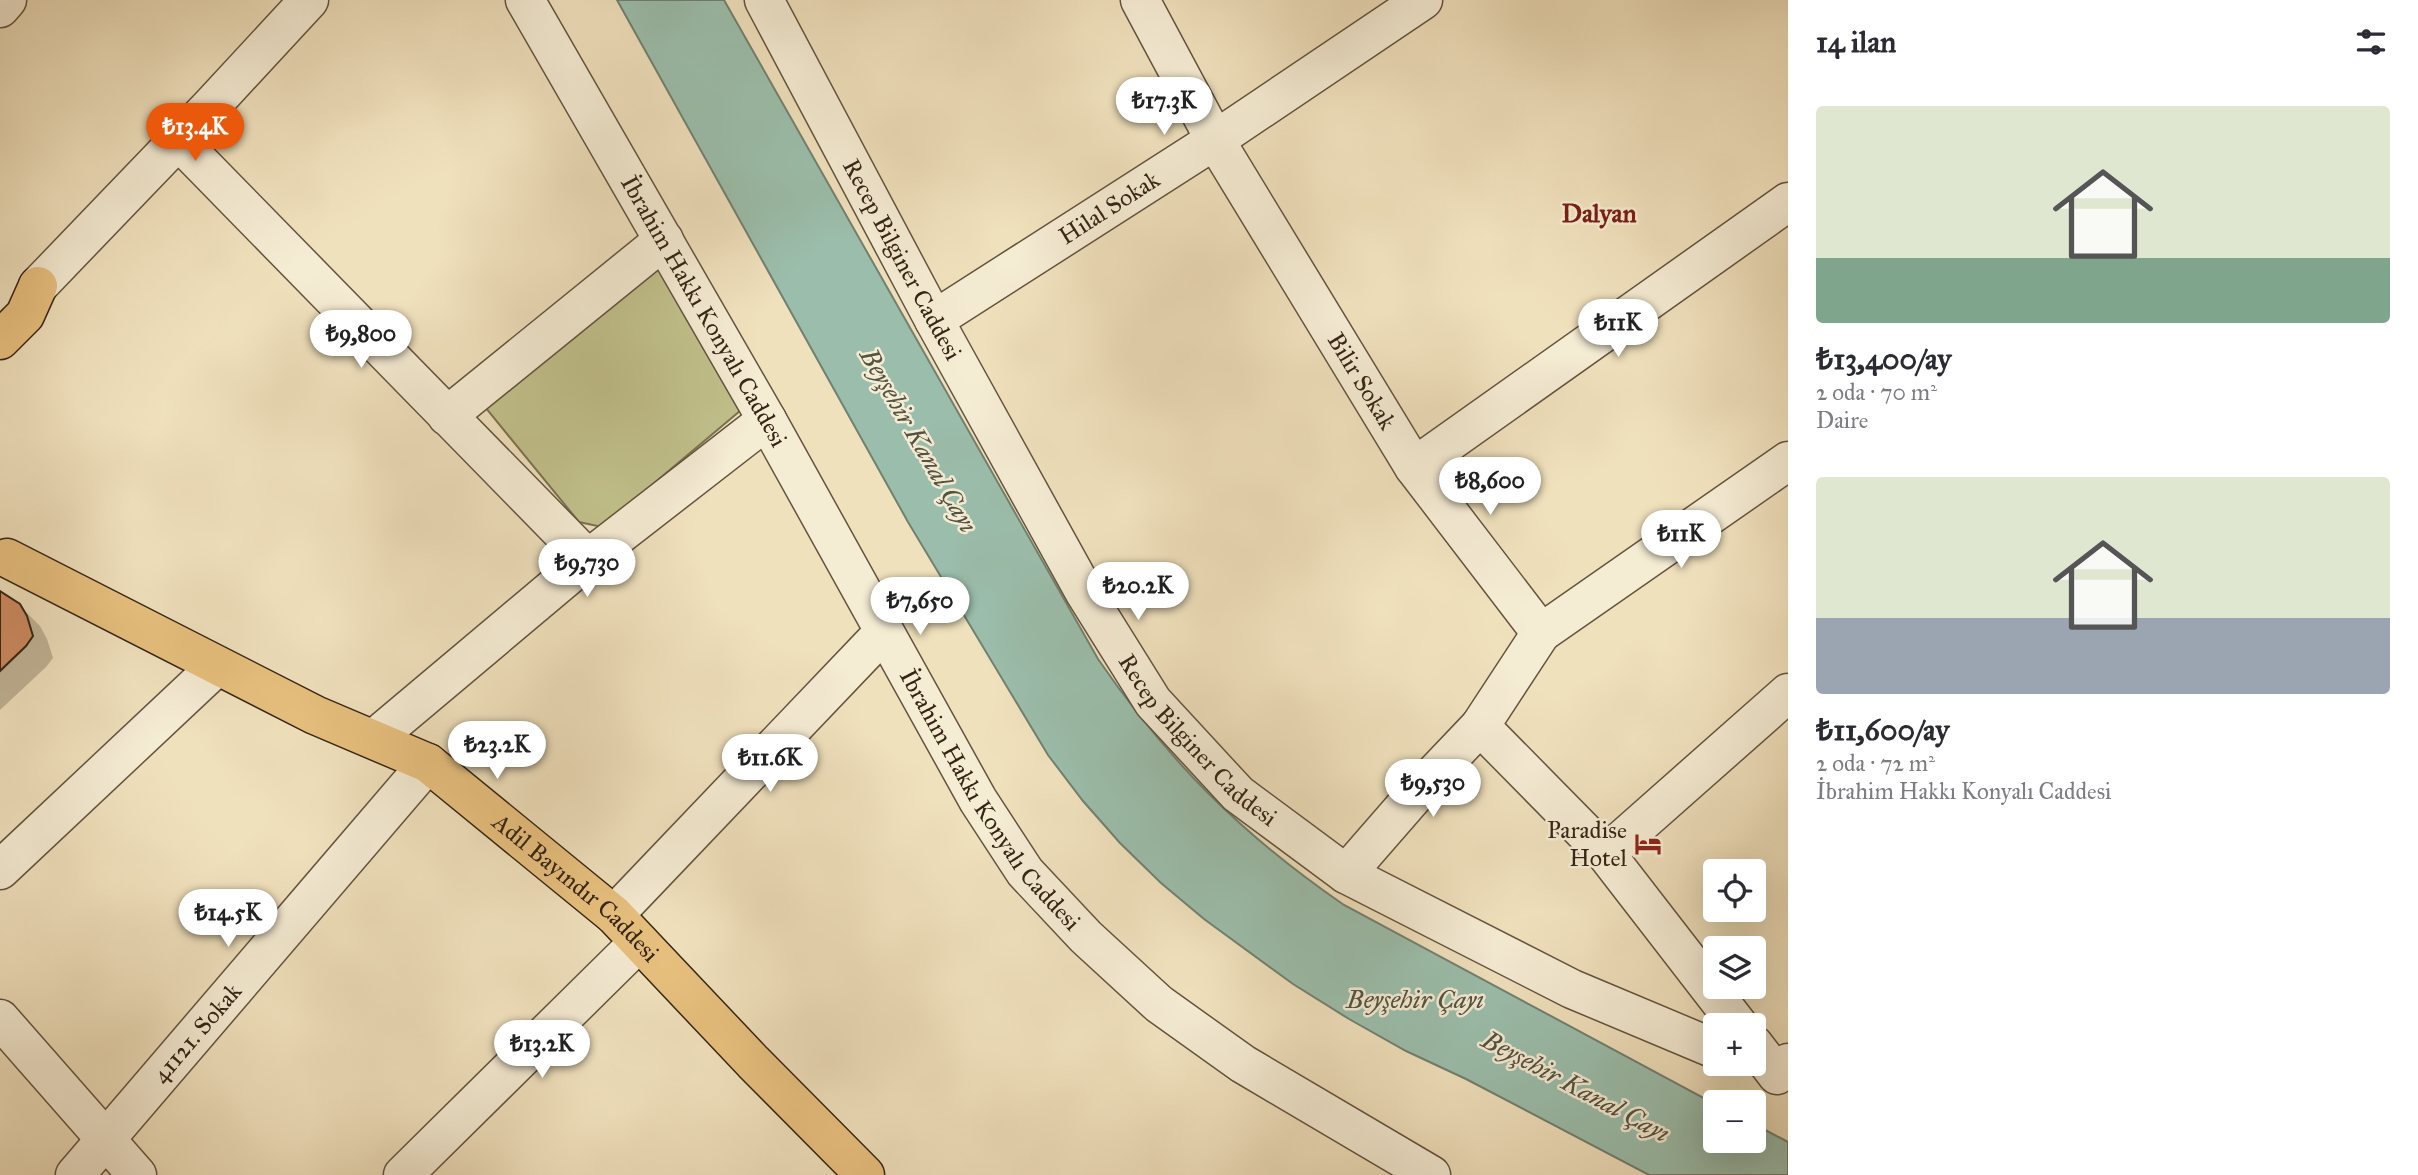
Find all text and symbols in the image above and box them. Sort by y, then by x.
icon: filters [2352,23,2390,61]
text: 14 ilan [1816,24,1896,60]
pin: ₺17.3K [1107,78,1221,137]
text: ₺17.3K [1132,86,1196,114]
pin: ₺13.4K [138,104,252,163]
text: ₺13.4K [162,112,228,140]
icon: home [2040,151,2166,277]
street label: Recep Bilginer Caddesi [836,154,968,366]
street label: Hilal Sokak [1053,164,1166,251]
street label: İbrahim Hakkı Konyalı Caddesi [614,170,794,453]
district label: Dalyan [1561,197,1637,229]
pin: ₺11K [1577,300,1659,359]
text: ₺11K [1594,308,1642,336]
pin: ₺9,800 [304,310,418,370]
text: ₺9,800 [326,319,396,347]
street label: Bilir Sokak [1321,327,1403,436]
water label: Beyşehir Kanal Çayı [853,341,985,538]
text: ₺13,400/ay [1816,341,1951,377]
text: 2 oda · 70 m² [1816,378,1937,406]
text: Daire [1816,406,1868,434]
pin: ₺8,600 [1433,458,1547,517]
text: ₺8,600 [1455,466,1525,494]
pin: ₺11K [1640,510,1722,570]
text: ₺11K [1657,519,1705,547]
icon: home [2040,522,2166,648]
pin: ₺9,730 [530,540,644,599]
text: ₺9,730 [555,548,620,576]
pin: ₺20.2K [1081,562,1195,622]
text: ₺20.2K [1103,571,1173,599]
pin: ₺7,650 [863,578,977,637]
text: ₺7,650 [887,586,953,614]
street label: Recep Bilginer Caddesi [1112,648,1283,833]
street label: İbrahim Hakkı Konyalı Caddesi [893,664,1087,937]
text: ₺11,600/ay [1816,712,1949,748]
pin: ₺23.2K [440,722,554,781]
text: ₺23.2K [464,730,530,758]
pin: ₺11.6K [713,734,827,794]
text: ₺11.6K [738,743,802,771]
text: 2 oda · 72 m² [1816,749,1935,777]
pin: ₺9,530 [1376,760,1490,819]
text: ₺9,530 [1401,768,1465,796]
text: İbrahim Hakkı Konyalı Caddesi [1816,777,2111,805]
street label: Adil Bayındır Caddesi [486,806,666,969]
place label: Paradise Hotel [1547,815,1628,873]
hotel icon: Paradise Hotel [1633,829,1663,859]
map controls [1703,859,1766,1153]
button: locate [1703,859,1766,922]
pin: ₺14.5K [171,890,285,949]
text: ₺14.5K [194,898,262,926]
button: layers [1703,936,1766,999]
street label: 41121. Sokak [146,976,248,1089]
water label: Beyşehir Çayı [1345,983,1484,1015]
button: + [1703,1013,1766,1076]
pin: ₺13.2K [485,1020,599,1080]
water label: Beyşehir Kanal Çayı [1476,1023,1676,1149]
text: ₺13.2K [510,1029,574,1057]
button: − [1703,1090,1766,1153]

